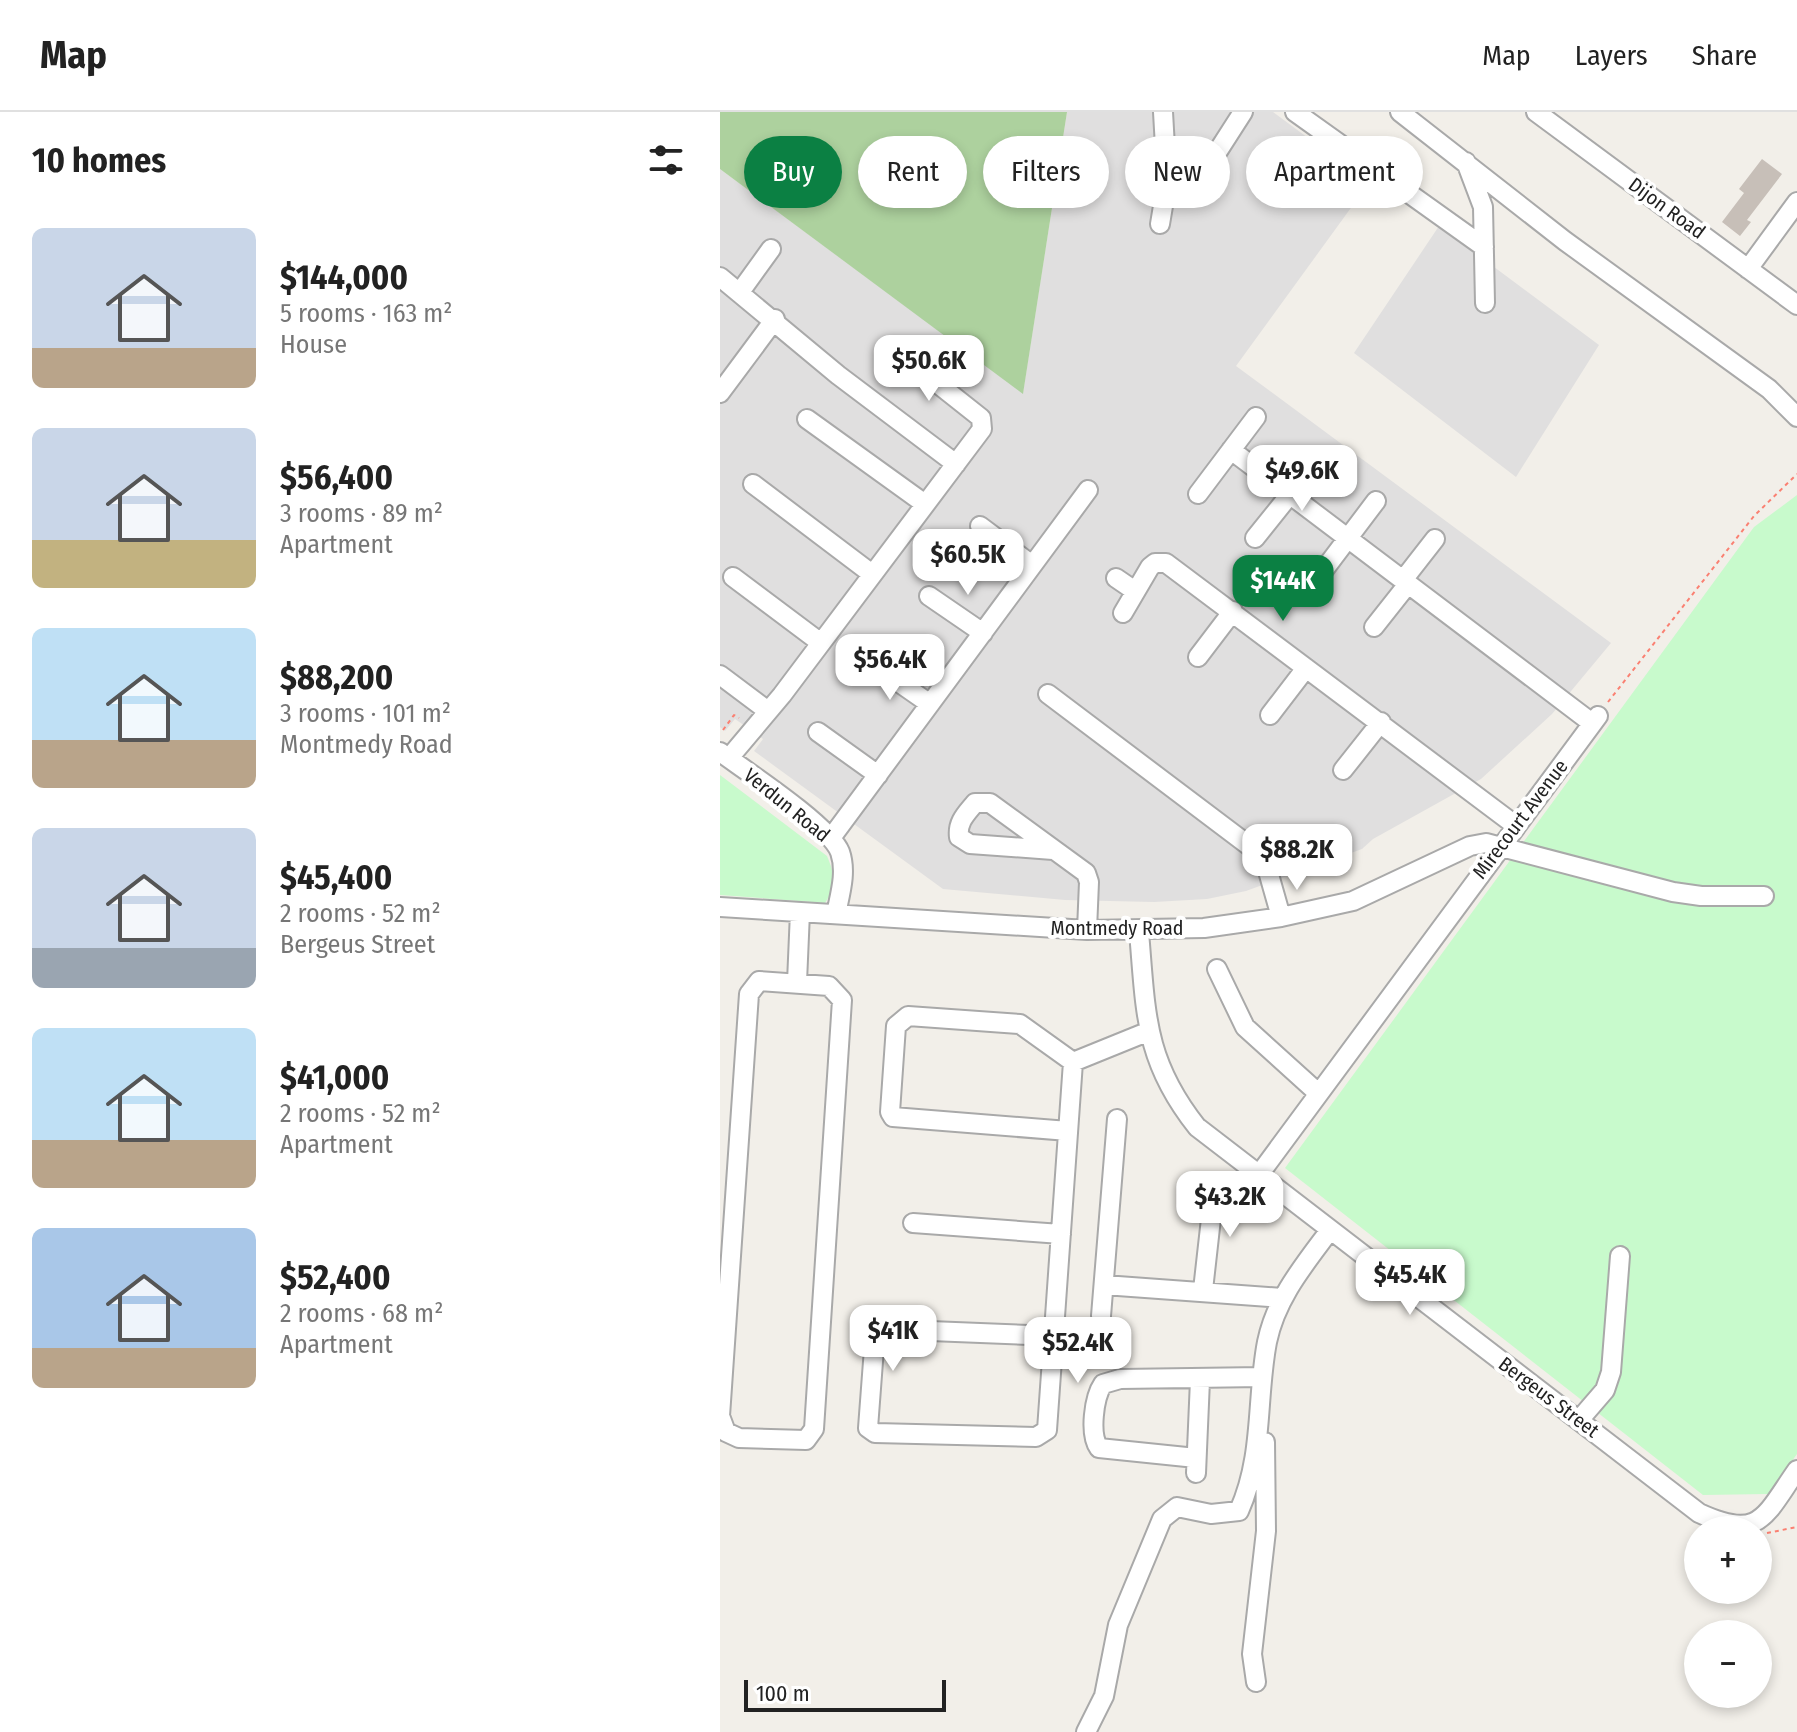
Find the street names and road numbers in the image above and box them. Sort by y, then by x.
street label: Dijon Road [1624,172,1710,244]
street label: Mirecourt Avenue [1467,755,1573,883]
street label: Verdun Road [739,763,835,847]
street label: Montmedy Road [1051,916,1183,940]
street label: Bergeus Street [1494,1351,1604,1443]

